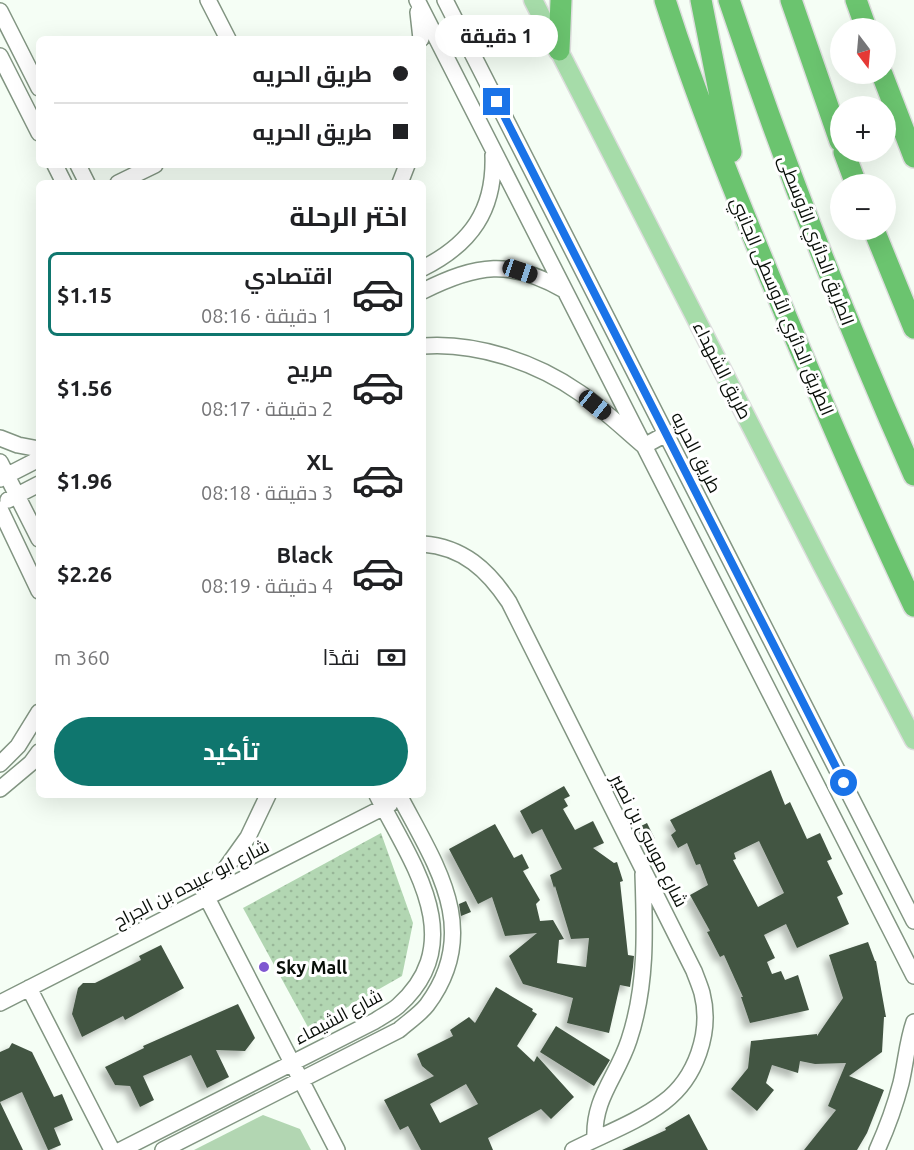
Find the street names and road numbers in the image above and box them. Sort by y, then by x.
street label: الطريق الدائري الأوسطى [771,152,859,330]
street label: الطريق الدائري الأوسطى الجانبي [723,194,838,420]
street label: طريق الشهداء [687,318,756,423]
street label: طريق الحريه [665,408,726,497]
street label: شارع موسى بن نصير [605,769,692,911]
street label: شارع ابو عبيده بن الجراح [110,835,273,934]
street label: شارع الشيماء [291,984,387,1050]

